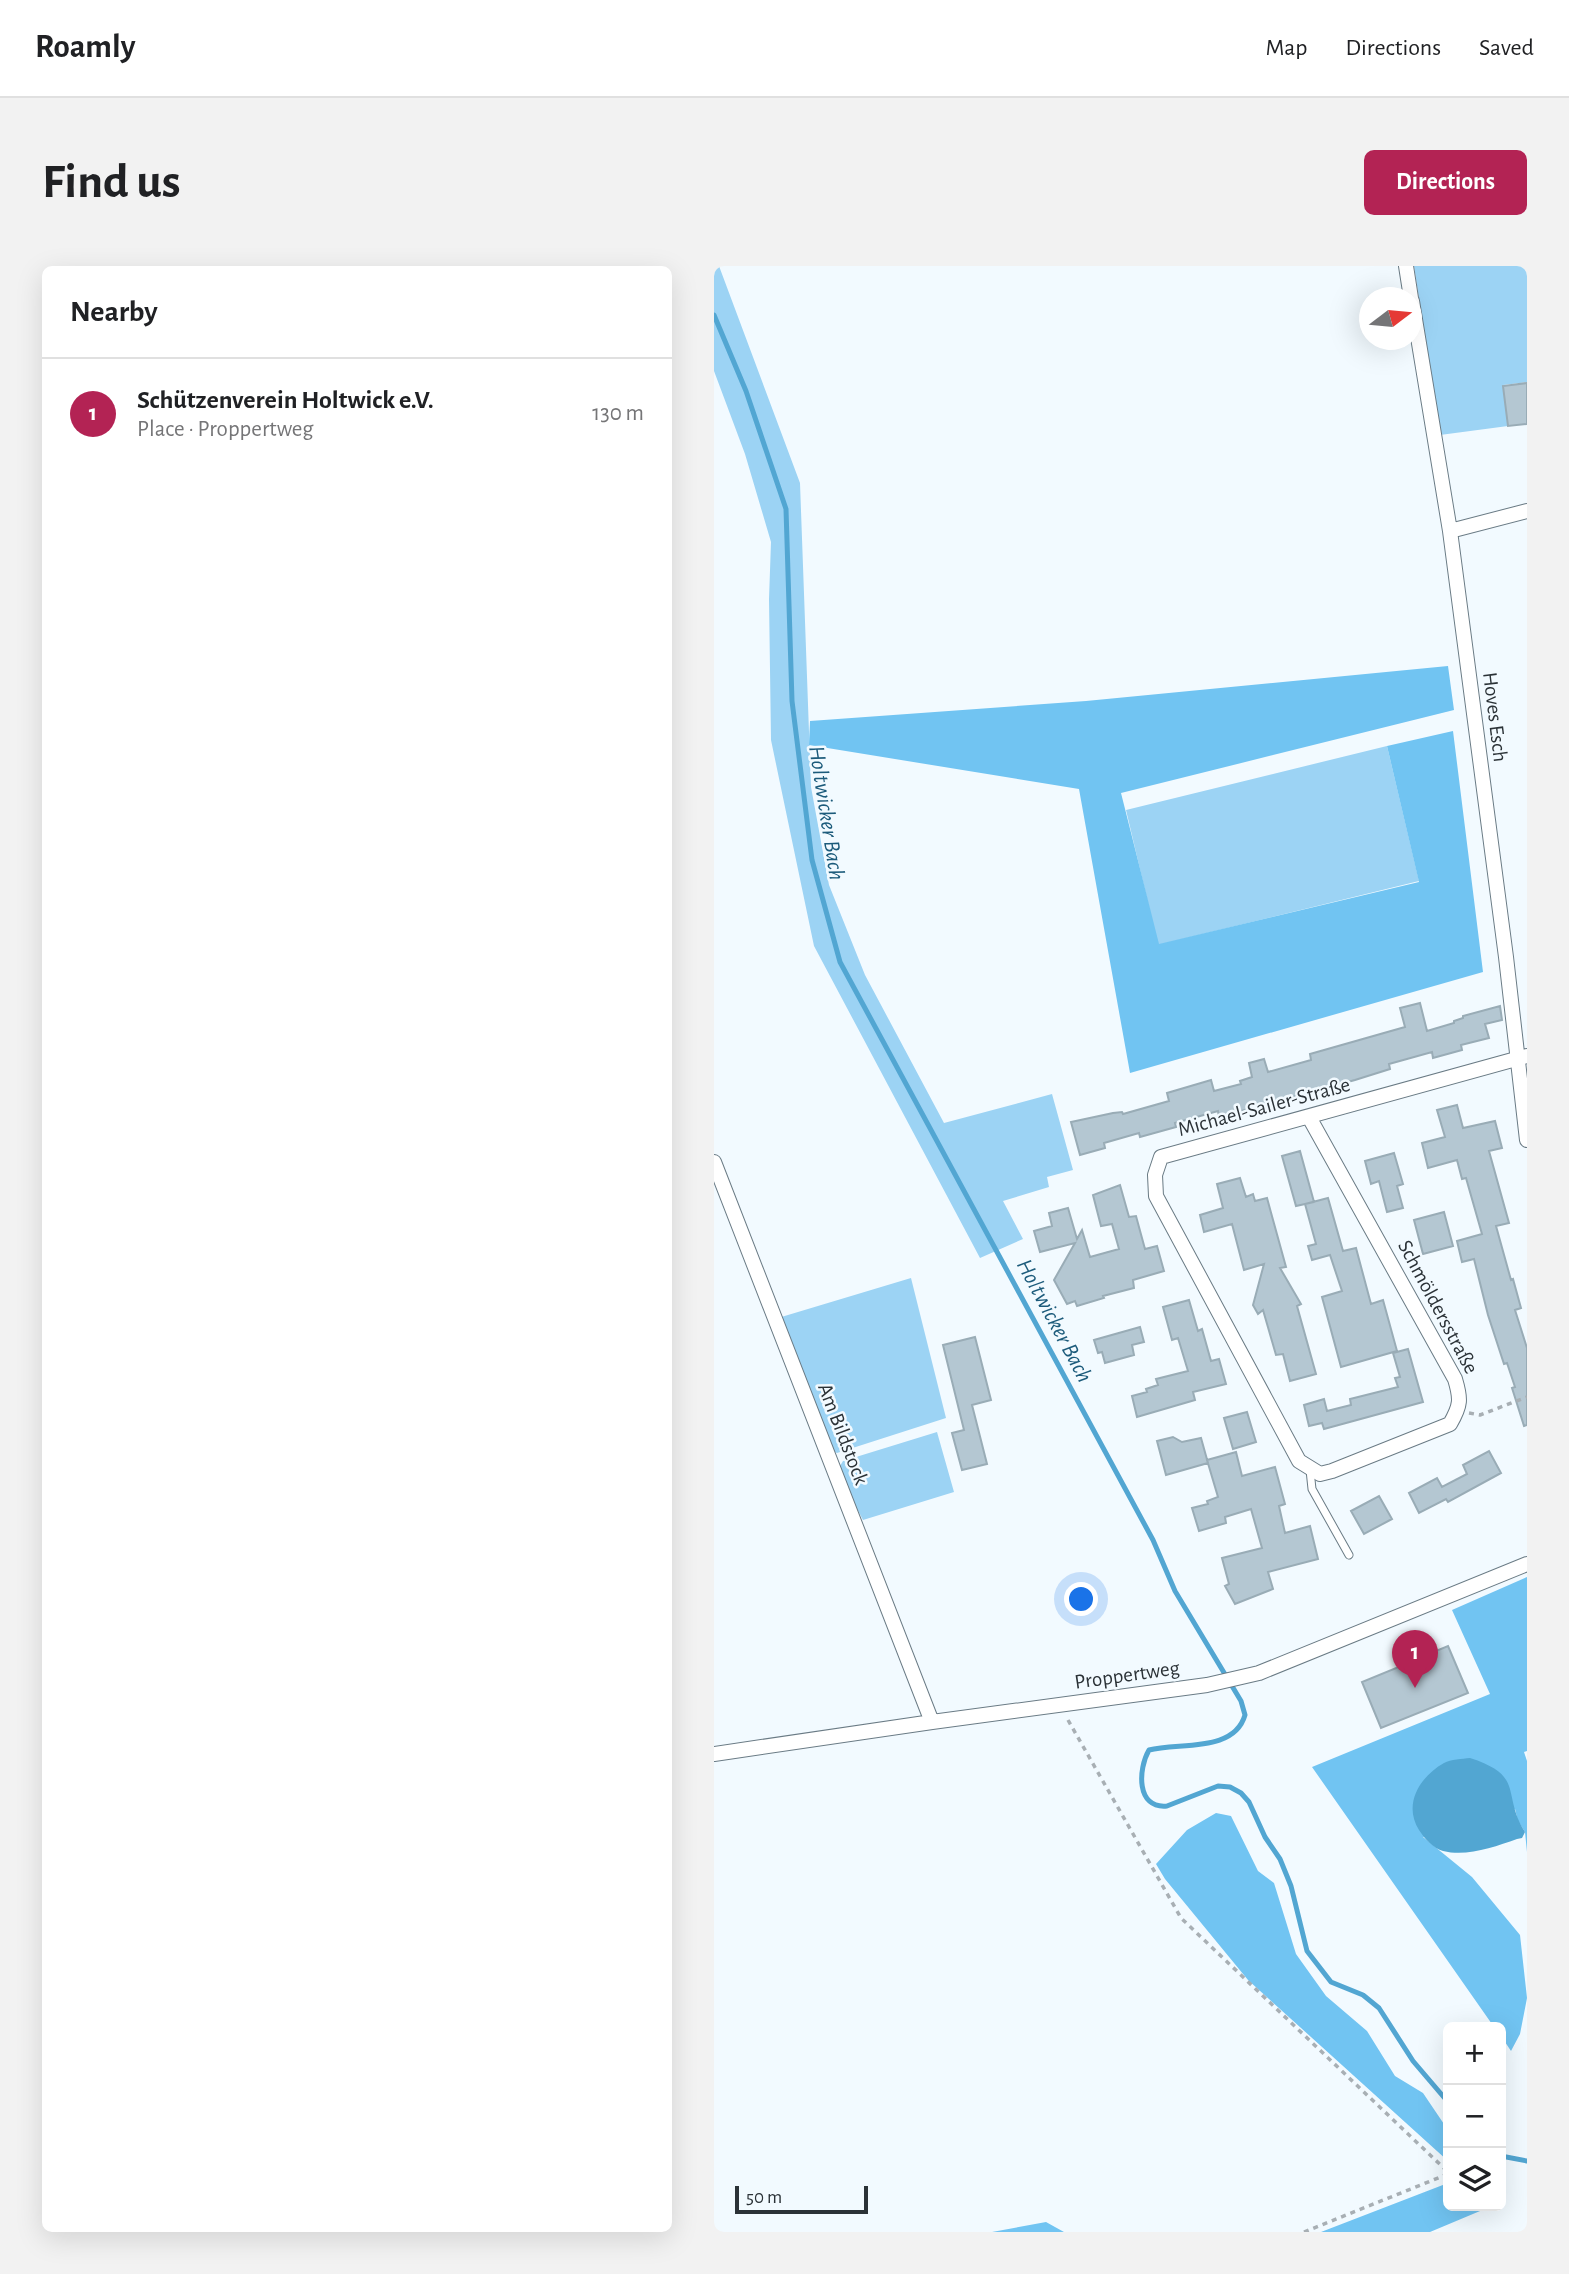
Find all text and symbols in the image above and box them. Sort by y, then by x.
text: Roamly [35,31,135,64]
text: Map [1265,36,1307,60]
text: Directions [1345,36,1441,60]
text: Saved [1479,36,1534,60]
button: Directions [1364,150,1527,215]
text: Find us [42,158,181,207]
north arrow [1359,287,1422,350]
text: Nearby [70,297,158,327]
text: Schützenverein Holtwick e.V. [137,387,434,413]
text: 1 [89,402,97,425]
text: 130 m [592,402,644,425]
text: Place · Proppertweg [137,418,313,441]
street label: Hoves Esch [1479,671,1511,763]
water label: Holtwicker Bach [804,744,848,882]
street label: Michael-Sailer-Straße [1176,1074,1352,1140]
street label: Schmöldersstraße [1394,1237,1482,1377]
water label: Holtwicker Bach [1012,1256,1096,1386]
street label: Am Bildstock [814,1380,872,1488]
your location [1064,1582,1098,1616]
pin: 1 [1392,1630,1438,1688]
street label: Proppertweg [1073,1657,1182,1693]
map controls [1443,2022,1506,2211]
button: + [1443,2022,1506,2085]
button: − [1443,2085,1506,2148]
button: layers [1443,2148,1506,2211]
scale bar [735,2183,868,2215]
text: 50 m [746,2188,782,2207]

